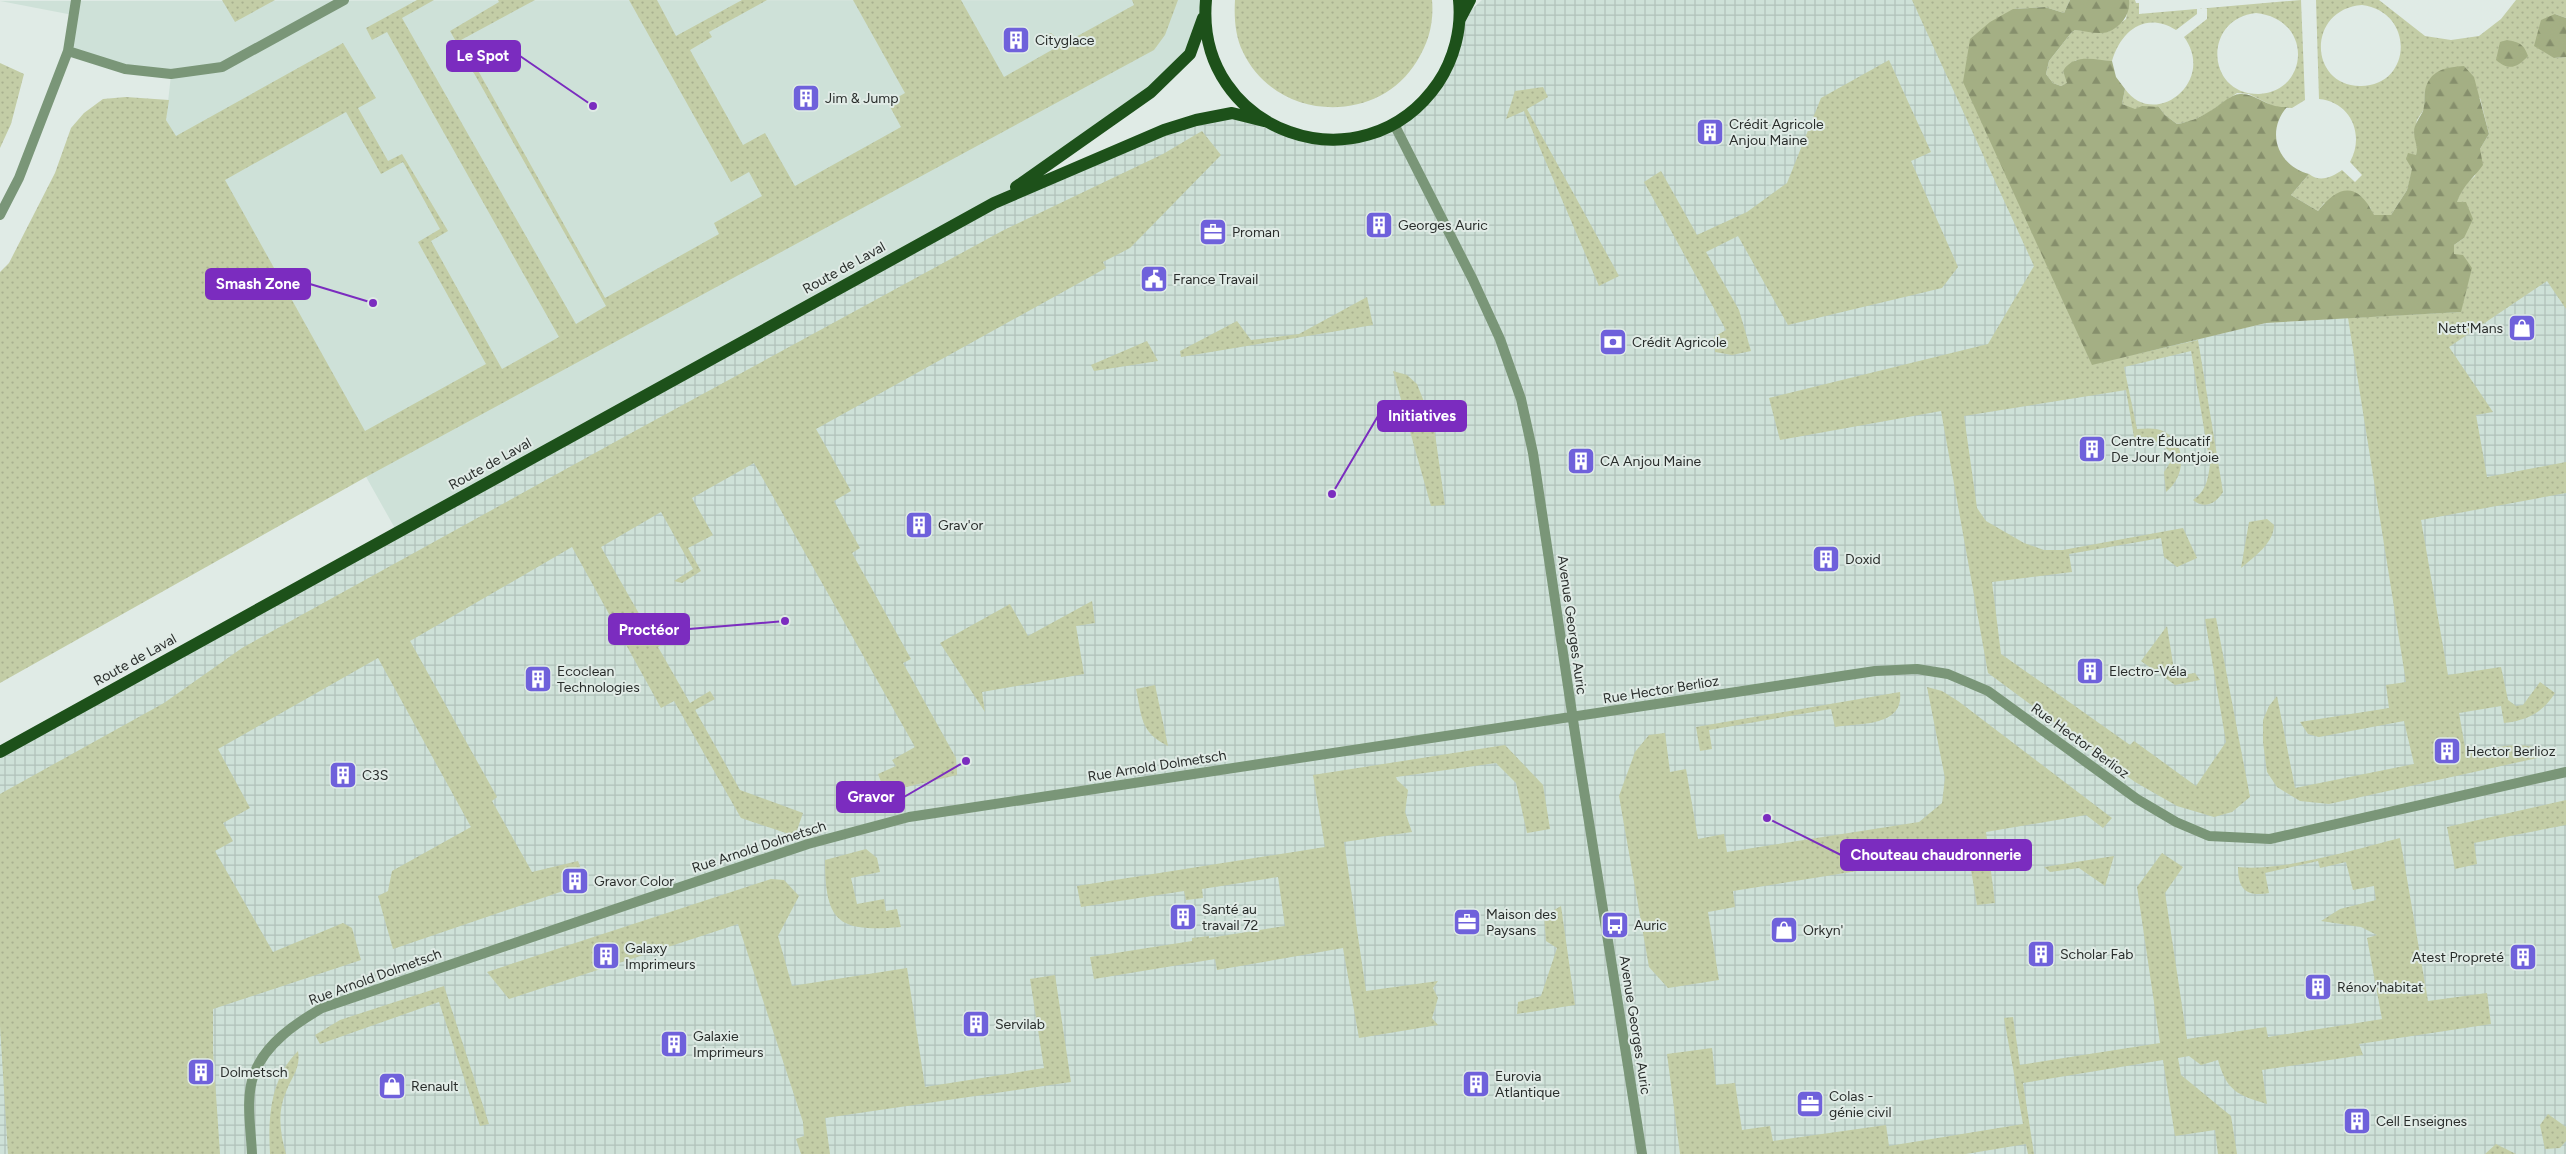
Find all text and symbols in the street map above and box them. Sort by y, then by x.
building icon: Cityglace [1001,25,1031,55]
place label: Cityglace [1035,32,1095,49]
callout: Le Spot [447,41,520,71]
text: Le Spot [457,47,509,65]
building icon: Jim & Jump [791,83,821,113]
place label: Jim & Jump [825,90,899,107]
place label: Crédit Agricole Anjou Maine [1729,116,1824,149]
building icon: Crédit Agricole Anjou Maine [1695,117,1725,147]
building icon: Georges Auric [1364,210,1394,240]
office icon: Proman [1198,217,1228,247]
place label: Georges Auric [1398,217,1488,234]
place label: Proman [1232,224,1280,241]
street label: Route de Laval [800,238,888,298]
public building icon: France Travail [1139,264,1169,294]
callout: Smash Zone [206,269,310,299]
place label: France Travail [1173,271,1258,288]
text: Smash Zone [216,275,301,293]
shop icon: Nett'Mans [2507,313,2537,343]
place label: Nett'Mans [2438,320,2503,337]
bank icon: Crédit Agricole [1598,327,1628,357]
place label: Crédit Agricole [1632,334,1727,351]
callout: Initiatives [1378,401,1466,431]
text: Initiatives [1388,407,1456,425]
place label: Centre Éducatif De Jour Montjoie [2111,433,2219,466]
street label: Route de Laval [446,434,534,494]
building icon: Centre Éducatif De Jour Montjoie [2077,434,2107,464]
building icon: CA Anjou Maine [1566,446,1596,476]
place label: CA Anjou Maine [1600,453,1702,470]
building icon: Grav'or [904,510,934,540]
place label: Grav'or [938,517,984,534]
building icon: Doxid [1811,544,1841,574]
place label: Doxid [1845,551,1881,568]
street label: Avenue Georges Auric [1554,554,1590,696]
callout: Proctéor [609,614,689,644]
text: Proctéor [619,621,679,639]
street label: Route de Laval [91,630,179,690]
building icon: Electro-Véla [2075,656,2105,686]
place label: Ecoclean Technologies [557,663,640,696]
place label: Electro-Véla [2109,663,2187,680]
building icon: Ecoclean Technologies [523,664,553,694]
street label: Rue Hector Berlioz [1602,672,1720,708]
street label: Rue Hector Berlioz [2028,700,2133,782]
building icon: Hector Berlioz [2432,736,2462,766]
place label: Hector Berlioz [2466,743,2556,760]
street label: Rue Arnold Dolmetsch [1086,747,1228,785]
building icon: C3S [328,760,358,790]
place label: C3S [362,767,388,784]
callout: Gravor [837,782,904,812]
text: Gravor [847,788,895,806]
street label: Rue Arnold Dolmetsch [690,817,828,877]
callout: Chouteau chaudronnerie [1841,840,2031,870]
text: Chouteau chaudronnerie [1851,846,2022,864]
building icon: Gravor Color [560,866,590,896]
place label: Gravor Color [594,873,674,890]
place label: Santé au travail 72 [1202,901,1258,934]
building icon: Santé au travail 72 [1168,902,1198,932]
place label: Maison des Paysans [1486,906,1557,939]
office icon: Maison des Paysans [1452,907,1482,937]
bus stop icon: Auric [1600,910,1630,940]
shop icon: Orkyn' [1769,915,1799,945]
place label: Auric [1634,917,1667,934]
place label: Orkyn' [1803,922,1843,939]
building icon: Scholar Fab [2026,939,2056,969]
place label: Galaxy Imprimeurs [625,940,696,973]
building icon: Galaxy Imprimeurs [591,941,621,971]
building icon: Atest Propreté [2508,942,2538,972]
street label: Rue Arnold Dolmetsch [306,945,444,1009]
place label: Scholar Fab [2060,946,2133,963]
place label: Atest Propreté [2412,949,2504,966]
street label: Avenue Georges Auric [1616,954,1654,1096]
building icon: Rénov'habitat [2303,972,2333,1002]
place label: Rénov'habitat [2337,979,2423,996]
building icon: Servilab [961,1009,991,1039]
place label: Servilab [995,1016,1045,1033]
place label: Galaxie Imprimeurs [693,1028,764,1061]
building icon: Galaxie Imprimeurs [659,1029,689,1059]
building icon: Dolmetsch [186,1057,216,1087]
place label: Dolmetsch [220,1064,288,1081]
place label: Eurovia Atlantique [1495,1068,1560,1101]
building icon: Eurovia Atlantique [1461,1069,1491,1099]
shop icon: Renault [377,1071,407,1101]
place label: Renault [411,1078,459,1095]
place label: Colas - génie civil [1829,1088,1891,1121]
office icon: Colas - génie civil [1795,1089,1825,1119]
building icon: Cell Enseignes [2342,1106,2372,1136]
place label: Cell Enseignes [2376,1113,2467,1130]

